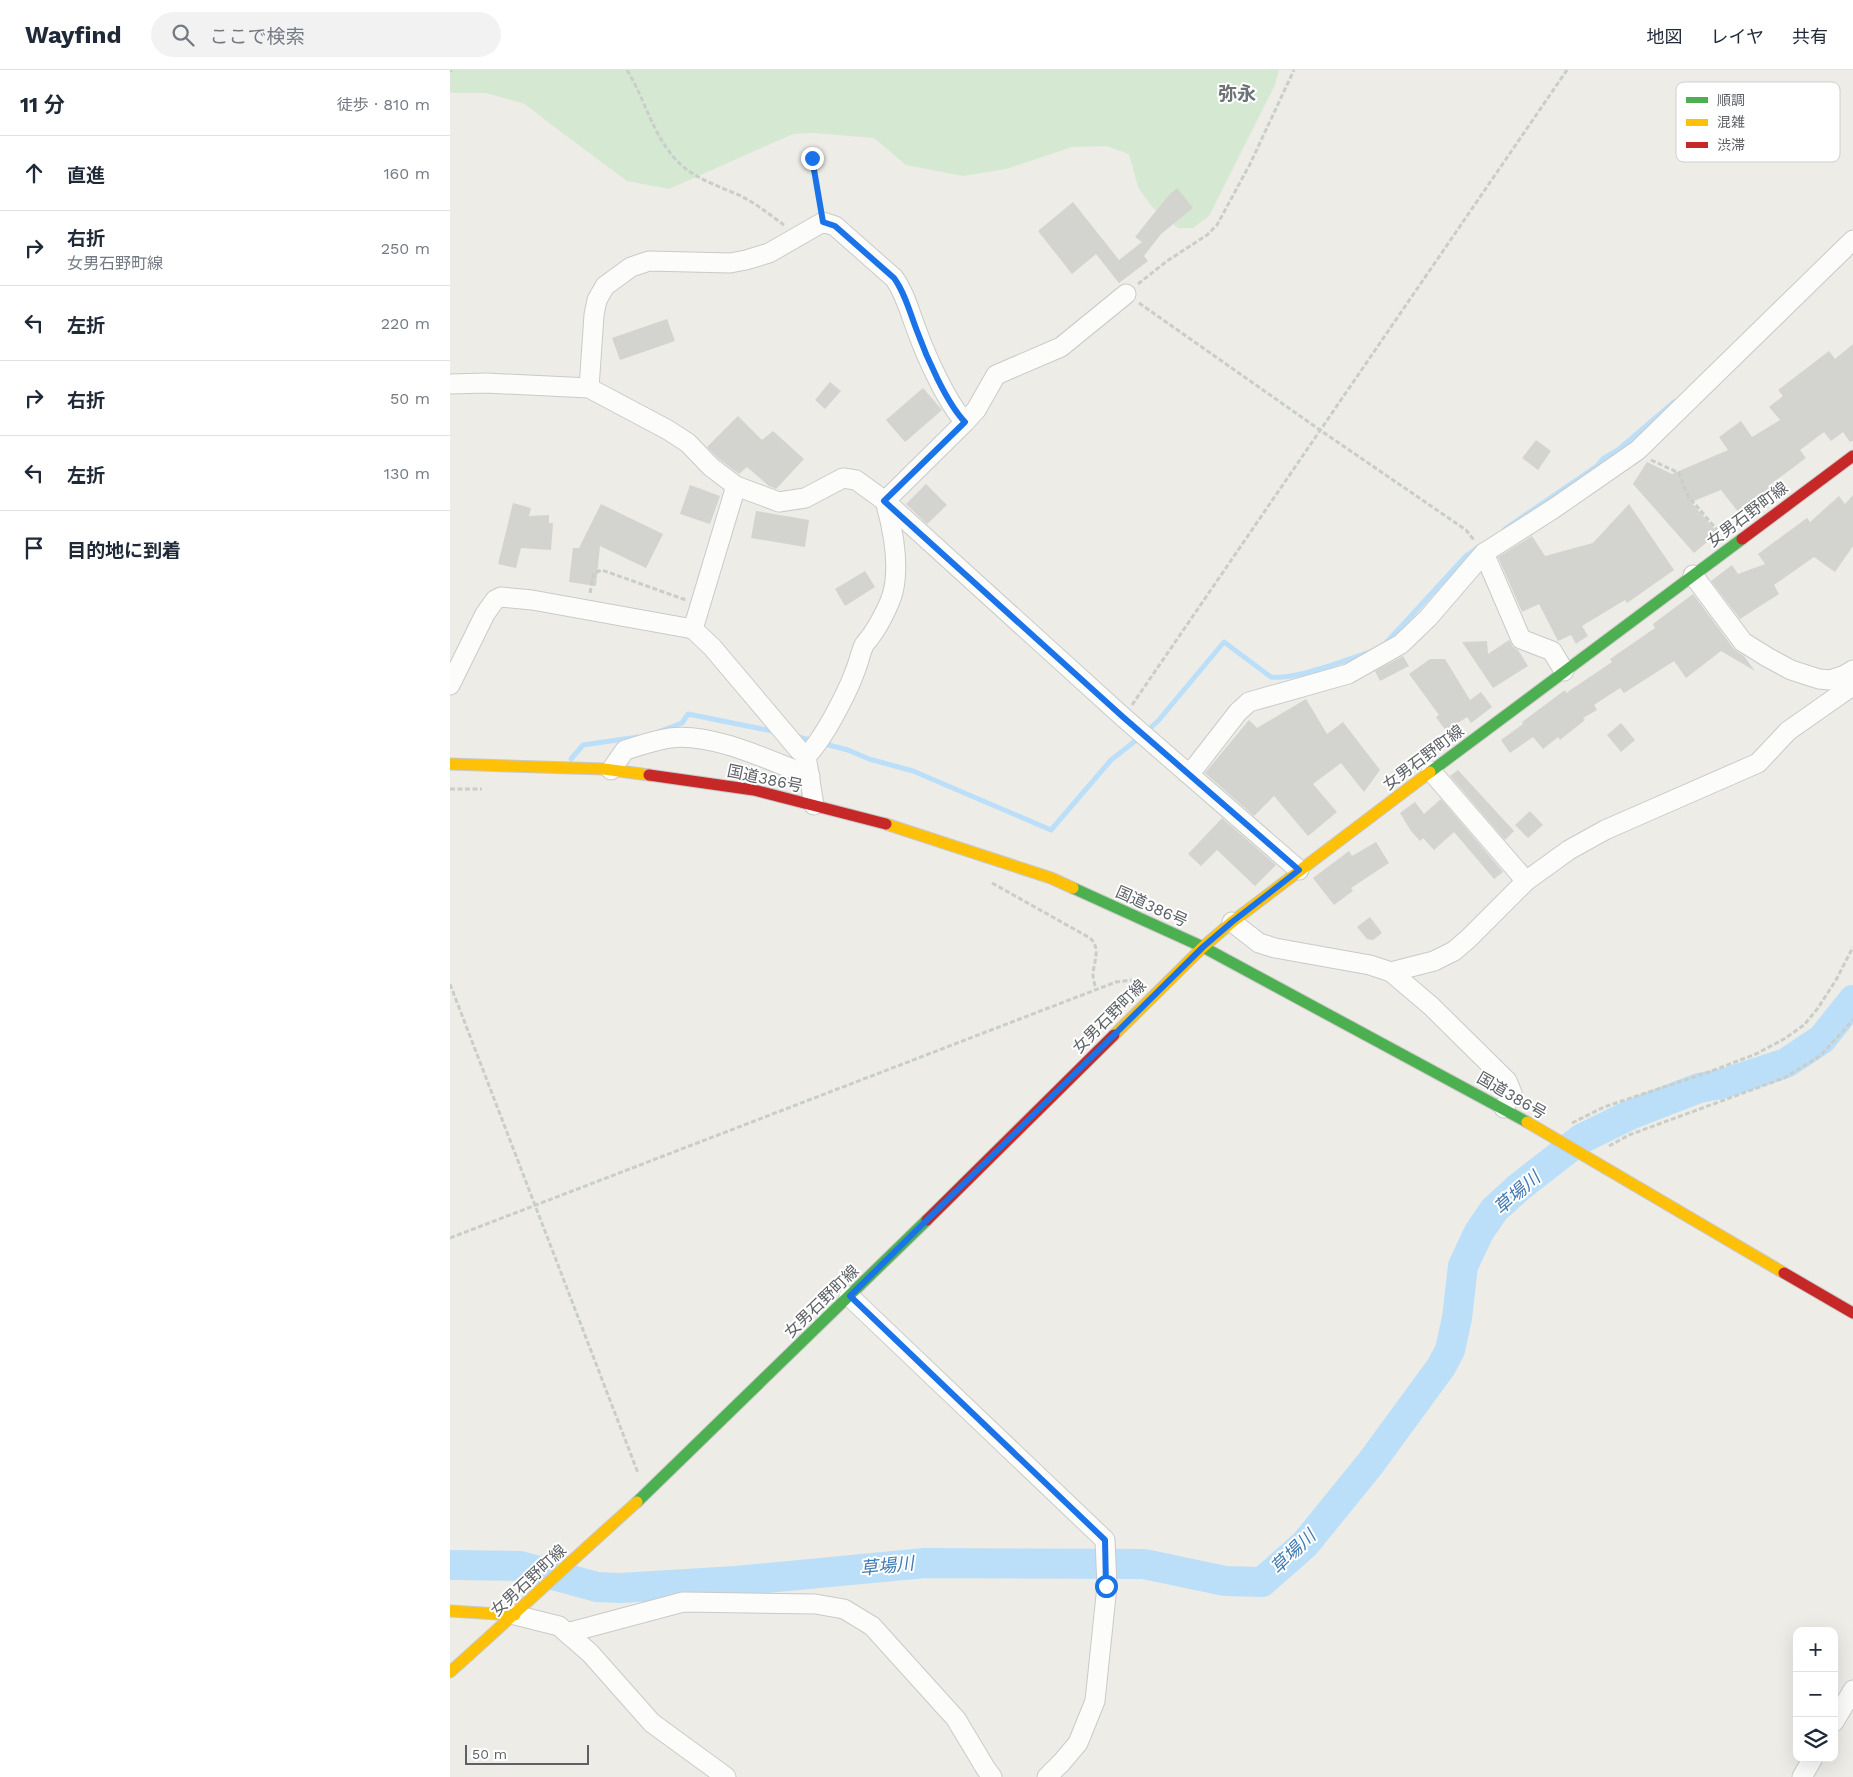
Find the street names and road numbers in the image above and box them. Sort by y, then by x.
street label: 女男石野町線 [1703,478,1791,551]
street label: 女男石野町線 [1379,721,1467,794]
street label: 国道386号 [725,761,804,796]
street label: 国道386号 [1113,882,1191,931]
street label: 女男石野町線 [1069,976,1150,1057]
street label: 国道386号 [1474,1068,1550,1123]
street label: 女男石野町線 [780,1261,862,1342]
street label: 女男石野町線 [487,1541,570,1620]

